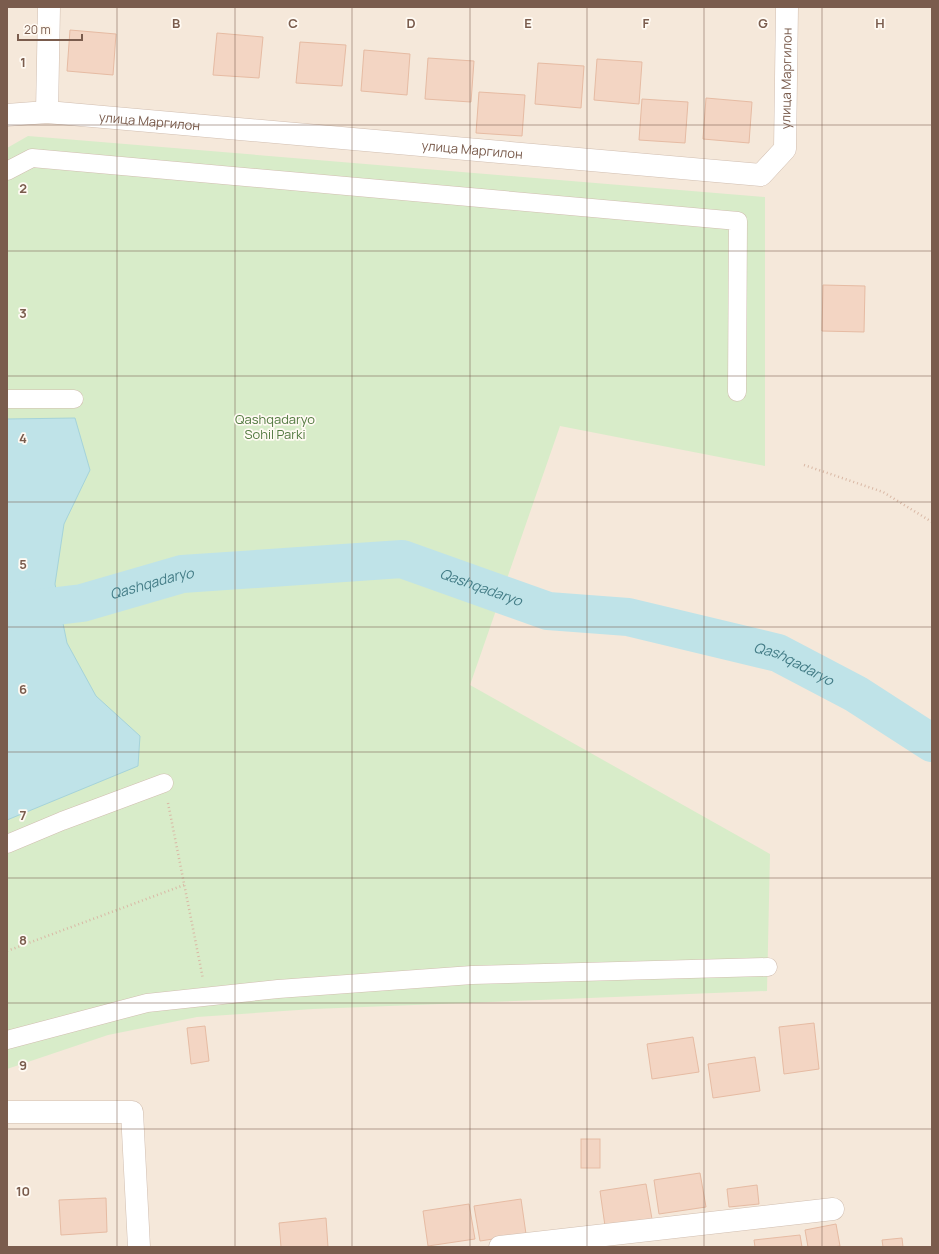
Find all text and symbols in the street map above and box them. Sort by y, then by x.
text: B [172,14,180,32]
text: C [288,14,298,32]
text: D [406,14,416,32]
text: E [524,14,532,32]
text: F [643,14,650,32]
text: G [758,14,768,32]
text: H [875,14,885,32]
scale bar [18,16,82,42]
text: 20 m [24,21,51,38]
street label: улица Маргилон [776,27,796,129]
text: 1 [20,53,26,71]
street label: улица Маргилон [98,108,201,134]
street label: улица Маргилон [421,136,524,163]
text: 2 [19,179,27,197]
text: 3 [19,304,27,322]
park label: Qashqadaryo Sohil Parki [235,410,315,443]
text: 4 [19,429,27,447]
text: 5 [19,555,27,573]
water label: Qashqadaryo [107,563,195,603]
water label: Qashqadaryo [437,563,526,610]
water label: Qashqadaryo [752,638,838,690]
text: 6 [19,680,27,698]
text: 7 [20,806,27,824]
text: 8 [19,931,27,949]
text: 9 [19,1056,27,1074]
text: 10 [16,1182,30,1200]

